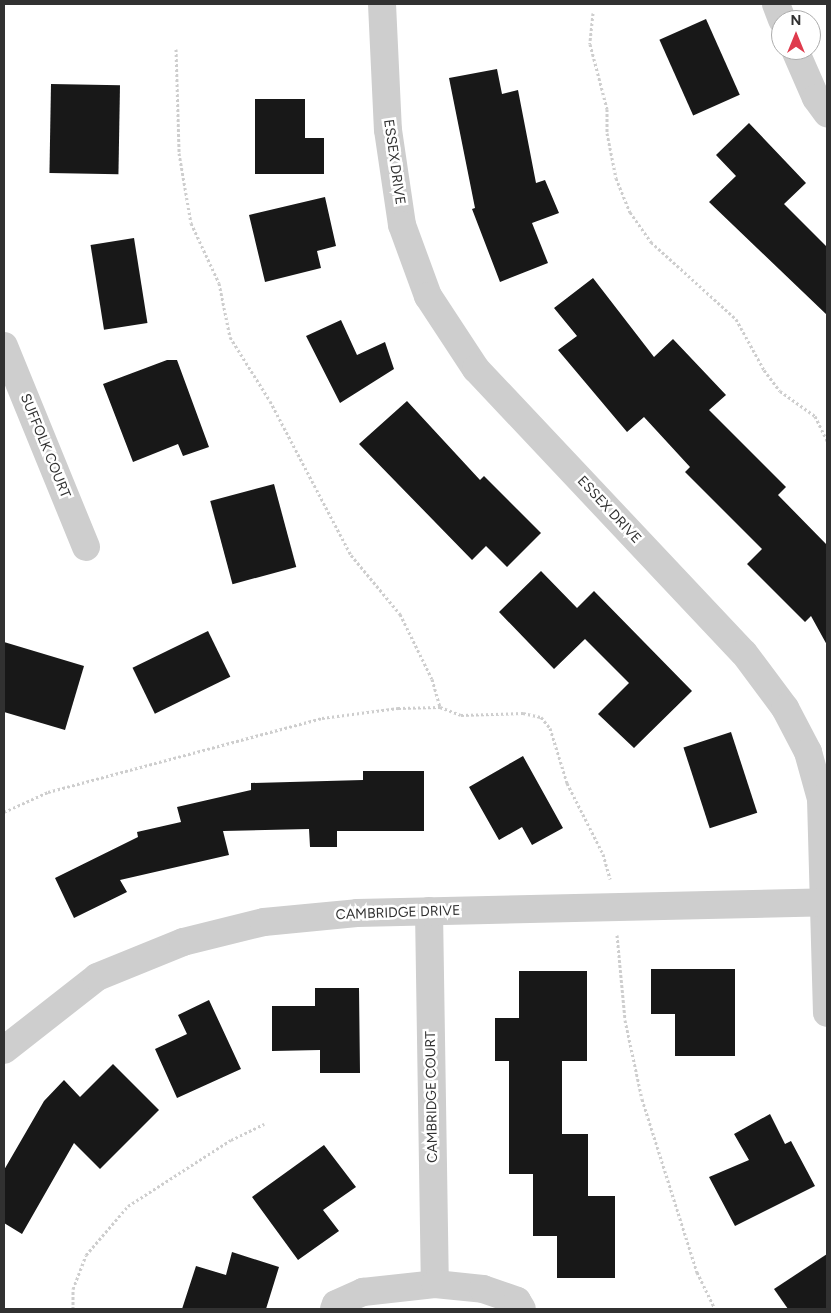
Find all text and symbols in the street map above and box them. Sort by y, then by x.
north arrow [771,10,821,60]
text: N [791,12,801,29]
street label: ESSEX DRIVE [380,118,408,206]
street label: SUFFOLK COURT [16,391,74,501]
street label: ESSEX DRIVE [574,473,644,547]
street label: CAMBRIDGE DRIVE [335,902,461,924]
street label: CAMBRIDGE COURT [422,1031,442,1163]

